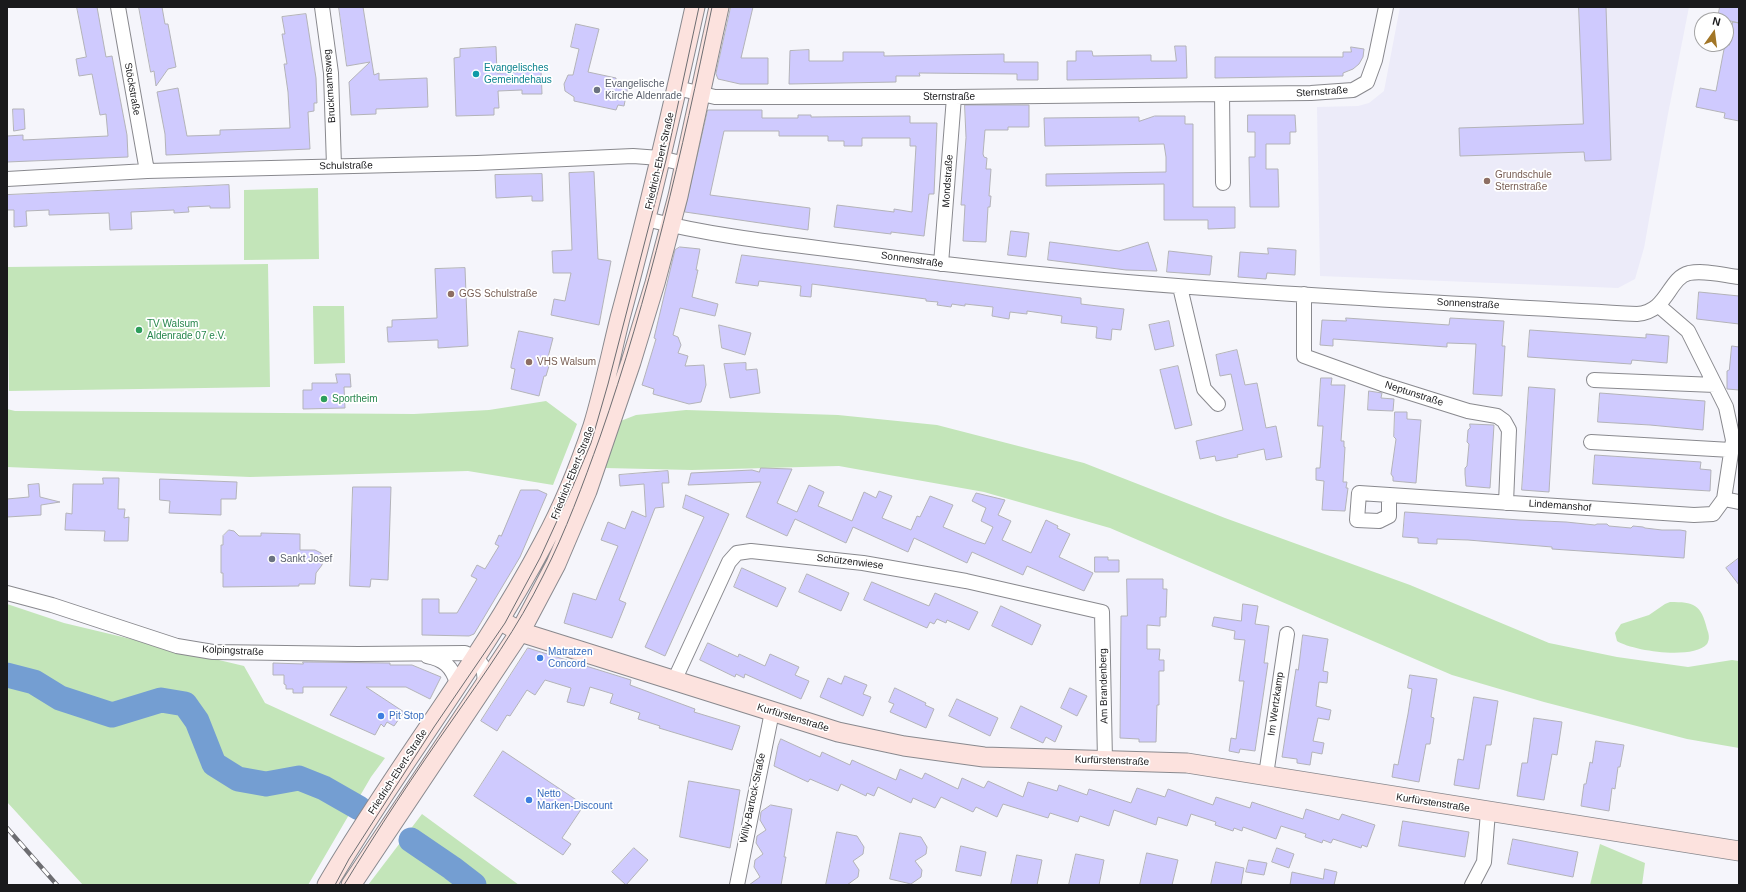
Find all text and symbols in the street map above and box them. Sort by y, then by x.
north arrow [1694,12,1734,52]
text: N [1711,15,1722,28]
street label: Bruckmannsweg [321,49,339,123]
street label: Stöckstraße [121,62,143,116]
place label: Evangelisches Gemeindehaus [484,62,552,86]
marker: Evangelisches Gemeindehaus [471,69,481,79]
place label: Evangelische Kirche Aldenrade [605,78,682,102]
street label: Sternstraße [1296,84,1348,100]
marker: Evangelische Kirche Aldenrade [592,85,602,95]
street label: Sternstraße [923,91,975,103]
street label: Friedrich-Ebert-Straße [643,111,677,211]
street label: Mondstraße [940,154,956,208]
street label: Schulstraße [319,160,373,172]
place label: Grundschule Sternstraße [1495,169,1552,192]
marker: Grundschule Sternstraße [1482,176,1492,186]
street label: Sonnenstraße [880,250,944,270]
place label: GGS Schulstraße [459,288,537,300]
marker: GGS Schulstraße [446,289,456,299]
street label: Sonnenstraße [1436,296,1500,312]
place label: TV Walsum Aldenrade 07 e.V. [147,318,226,342]
marker: TV Walsum Aldenrade 07 e.V. [134,325,144,335]
place label: VHS Walsum [537,356,596,368]
marker: VHS Walsum [524,357,534,367]
street label: Neptunstraße [1383,379,1445,409]
place label: Sportheim [332,393,378,405]
marker: Sportheim [319,394,329,404]
street label: Friedrich-Ebert-Straße [549,425,597,521]
street label: Lindemanshof [1528,498,1592,514]
street label: Schützenwiese [816,552,884,572]
place label: Sankt Josef [280,553,332,565]
marker: Sankt Josef [267,554,277,564]
street label: Kolpingstraße [202,643,264,659]
place label: Matratzen Concord [548,646,592,670]
street label: Am Brandenberg [1097,648,1111,724]
marker: Matratzen Concord [535,653,545,663]
street label: Im Wertzkamp [1266,671,1286,737]
street label: Kurfürstenstraße [756,701,830,735]
place label: Pit Stop [389,710,424,722]
marker: Pit Stop [376,711,386,721]
street label: Friedrich-Ebert-Straße [366,727,430,817]
street label: Willy-Bartock-Straße [738,752,768,844]
street label: Kurfürstenstraße [1075,754,1149,768]
place label: Netto Marken-Discount [537,788,613,812]
street label: Kurfürstenstraße [1395,791,1471,815]
marker: Netto Marken-Discount [524,795,534,805]

